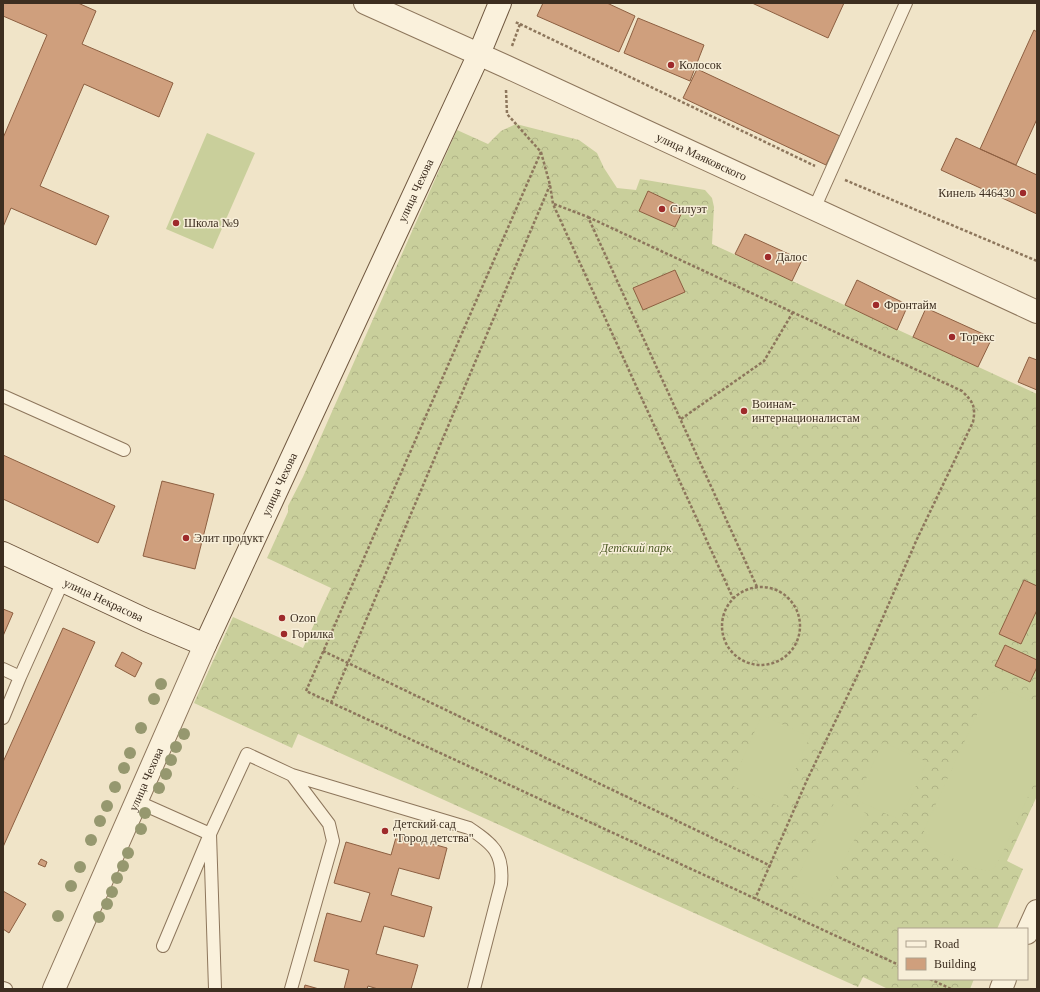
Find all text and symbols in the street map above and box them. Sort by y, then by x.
place label: Колосок [679,58,722,72]
marker: Колосок [666,60,676,70]
street label: улица Маяковского [654,130,749,184]
street label: улица Чехова [395,156,437,224]
place label: Кинель 446430 [938,186,1015,200]
marker: Кинель 446430 [1018,188,1028,198]
place label: Силуэт [670,202,708,216]
marker: Силуэт [657,204,667,214]
place label: Школа №9 [184,216,239,230]
marker: Школа №9 [171,218,181,228]
place label: Далос [776,250,807,264]
marker: Далос [763,252,773,262]
place label: Фронтайм [884,298,937,312]
marker: Фронтайм [871,300,881,310]
place label: Торекс [960,330,995,344]
marker: Торекс [947,332,957,342]
place label: Воинам- интернационалистам [752,397,860,425]
marker: Воинам- интернационалистам [739,406,749,416]
street label: улица Чехова [259,450,300,518]
place label: Элит продукт [194,531,264,545]
marker: Элит продукт [181,533,191,543]
park label: Детский парк [599,541,672,555]
street label: улица Некрасова [62,576,146,625]
place label: Ozon [290,611,316,625]
marker: Ozon [277,613,287,623]
place label: Горилка [292,627,334,641]
marker: Горилка [279,629,289,639]
street label: улица Чехова [126,745,166,813]
place label: Детский сад "Город детства" [393,817,474,845]
marker: Детский сад "Город детства" [380,826,390,836]
legend [898,928,1028,980]
text: Road [934,937,959,951]
text: Building [934,957,976,971]

